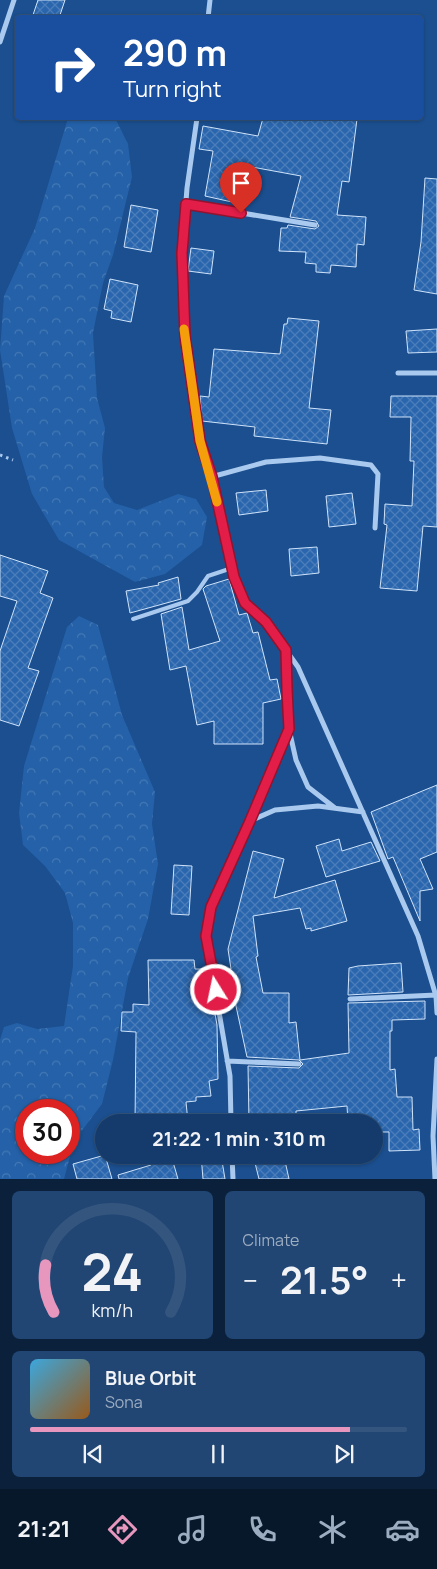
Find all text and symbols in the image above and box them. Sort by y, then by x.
text: 290 m [123,29,227,77]
icon: right [40,35,105,100]
text: Turn right [123,74,221,104]
pin [220,162,262,213]
icon: arrive [227,169,255,197]
position arrow [189,963,241,1015]
speed limit sign: 30 [15,1099,80,1164]
text: 21:22 · 1 min · 310 m [152,1126,326,1152]
text: Climate [243,1229,299,1251]
text: 24 [81,1236,143,1307]
text: 21.5° [280,1253,369,1305]
text: − [243,1261,258,1299]
text: + [391,1261,407,1299]
text: km/h [91,1298,133,1322]
text: Blue Orbit [105,1365,197,1391]
text: Sona [105,1391,143,1413]
icon: previous [79,1440,107,1468]
icon: pause [204,1440,232,1468]
icon: next [330,1440,358,1468]
icon: directions [105,1512,140,1547]
icon: music [175,1512,210,1547]
icon: phone [245,1512,280,1547]
icon: climate [315,1512,350,1547]
icon: car [385,1512,420,1547]
text: 21:21 [17,1514,70,1544]

